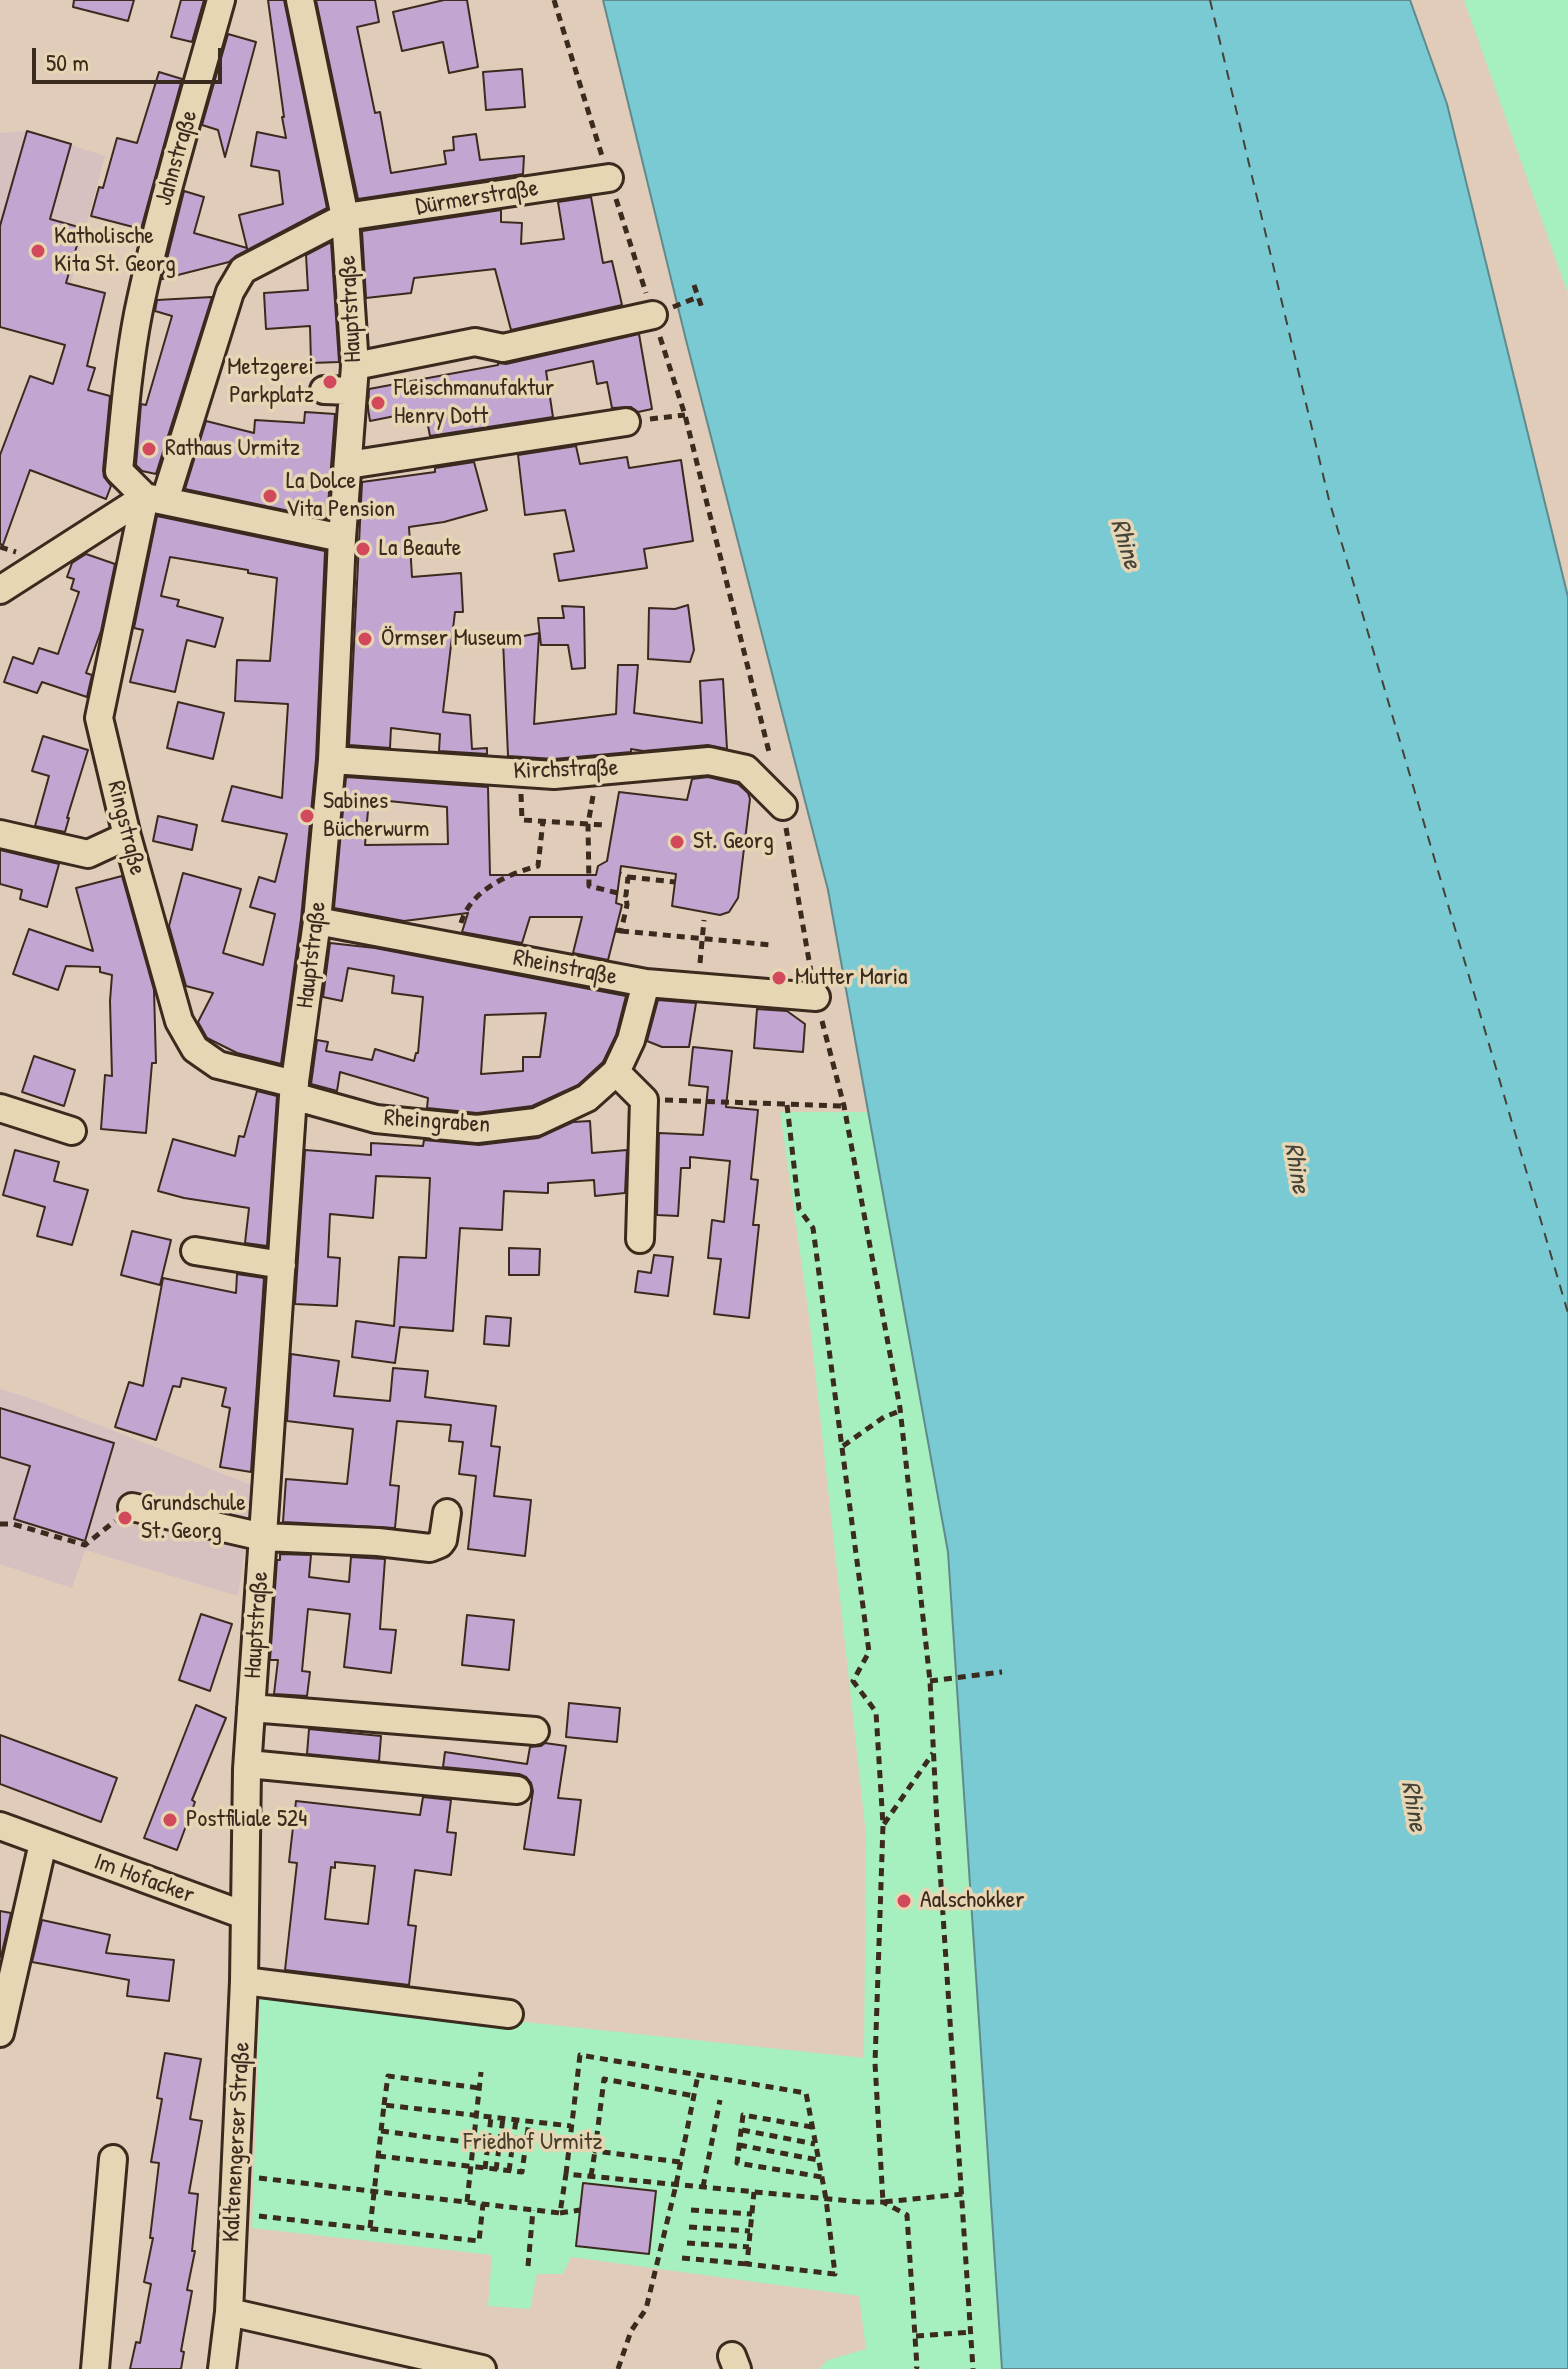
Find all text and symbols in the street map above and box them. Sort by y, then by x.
scale bar [36,32,226,82]
text: 50 m [46,46,89,78]
street label: Jahnstraße [150,107,204,209]
street label: Dürmerstraße [414,174,540,222]
place label: Katholische Kita St. Georg [54,223,176,279]
marker: Katholische Kita St. Georg [29,242,47,260]
street label: Hauptstraße [334,255,368,363]
place label: Metzgerei Parkplatz [227,354,314,410]
marker: Metzgerei Parkplatz [321,373,339,391]
place label: Fleischmanufaktur Henry Dott [394,375,554,431]
marker: Fleischmanufaktur Henry Dott [369,394,387,412]
place label: Rathaus Urmitz [165,435,300,463]
marker: Rathaus Urmitz [140,440,158,458]
place label: La Dolce Vita Pension [286,468,395,524]
marker: La Dolce Vita Pension [261,487,279,505]
water label: Rhine [1103,515,1147,573]
place label: La Beaute [379,535,461,563]
marker: La Beaute [354,540,372,558]
place label: Örmser Museum [381,625,522,653]
marker: Örmser Museum [356,630,374,648]
street label: Kirchstraße [513,754,619,786]
street label: Ringstraße [100,778,152,878]
place label: Sabines Bücherwurm [323,788,429,844]
marker: Sabines Bücherwurm [298,807,316,825]
place label: St. Georg [693,828,774,856]
marker: St. Georg [668,833,686,851]
street label: Hauptstraße [291,900,333,1010]
street label: Rheinstraße [511,944,619,992]
place label: Mutter Maria [795,964,907,992]
marker: Mutter Maria [770,969,788,987]
street label: Rheingraben [383,1104,491,1140]
water label: Rhine [1276,1140,1316,1196]
place label: Grundschule St. Georg [141,1490,246,1546]
marker: Grundschule St. Georg [116,1509,134,1527]
street label: Hauptstraße [239,1571,275,1679]
water label: Rhine [1393,1778,1433,1834]
place label: Postfiliale 524 [186,1806,307,1834]
marker: Postfiliale 524 [161,1811,179,1829]
street label: Im Hofacker [90,1848,198,1910]
place label: Aalschokker [920,1887,1025,1915]
marker: Aalschokker [895,1892,913,1910]
street label: Kaltenengerser Straße [217,2041,257,2243]
park label: Friedhof Urmitz [463,2129,603,2157]

